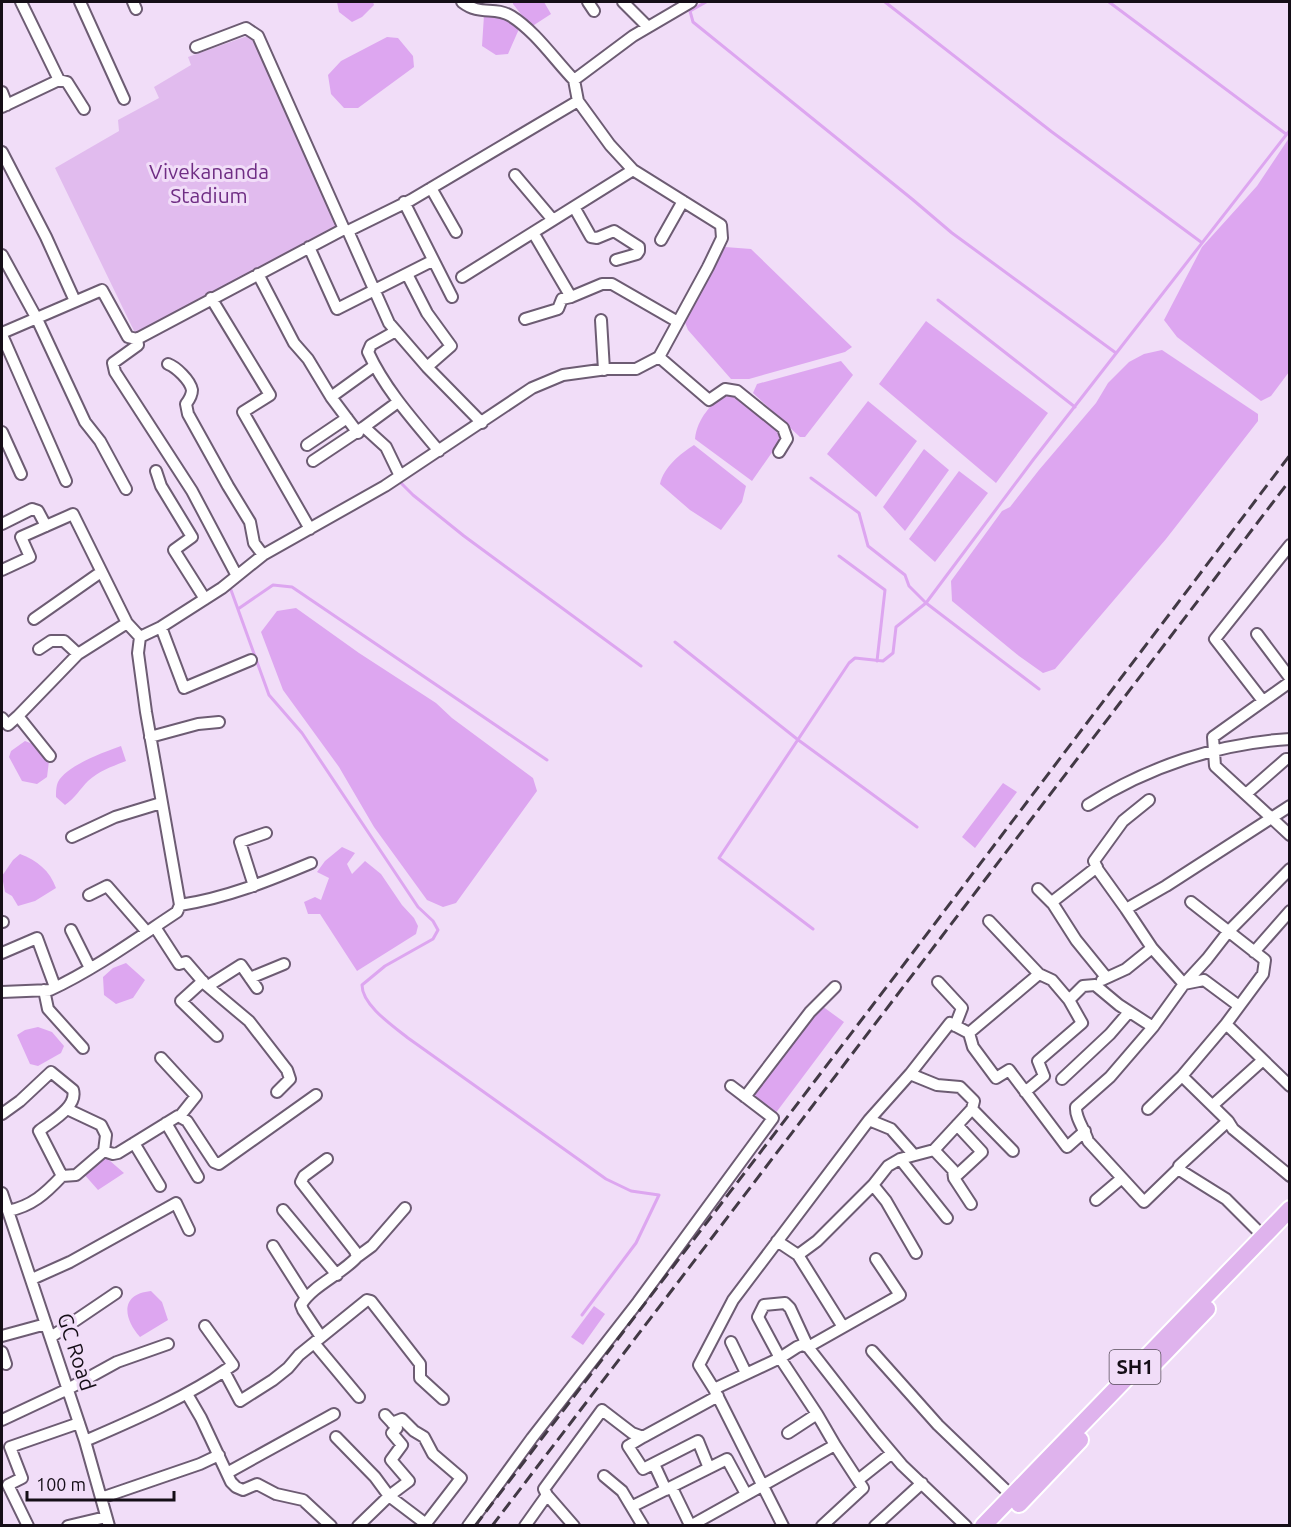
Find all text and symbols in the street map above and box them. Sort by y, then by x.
park label: Vivekananda Stadium [149,159,269,207]
street label: GC Road [53,1310,101,1393]
road number: SH1 [1110,1350,1160,1384]
scale bar [27,1464,174,1502]
text: 100 m [36,1474,86,1494]

